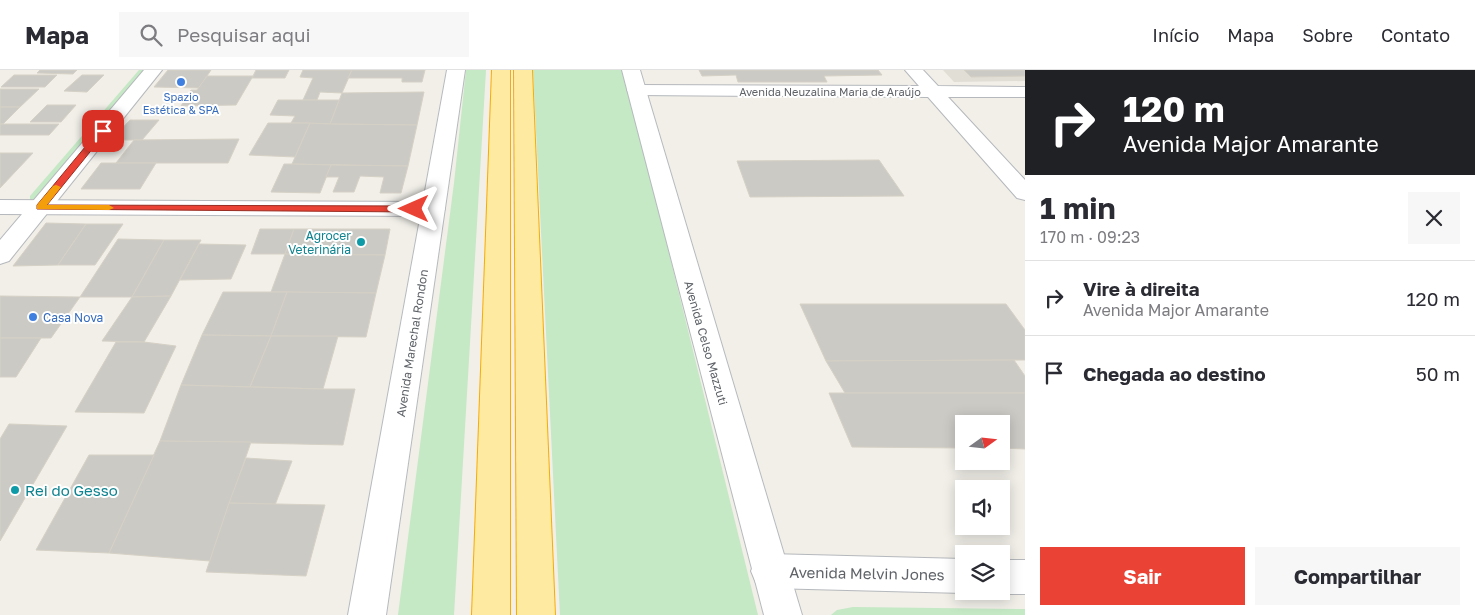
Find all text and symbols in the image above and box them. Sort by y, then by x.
search box [119,12,469,57]
text: Mapa [25,20,89,49]
icon: search [137,21,165,49]
text: Pesquisar aqui [177,23,311,46]
text: Início [1152,24,1199,46]
text: Mapa [1227,24,1274,46]
text: Sobre [1302,24,1353,46]
text: Contato [1381,24,1450,46]
marker: Spazio Estética & SPA [175,76,187,88]
street label: Avenida Neuzalina Maria de Araújo [739,85,921,98]
text: 120 m [1123,88,1225,130]
place label: Spazio Estética & SPA [143,90,220,116]
icon: right [1040,90,1105,155]
pin [82,110,124,152]
icon: arrive [89,117,117,145]
text: Avenida Major Amarante [1123,130,1379,157]
position arrow [387,182,439,234]
text: 1 min [1040,190,1116,226]
button: close [1408,192,1460,244]
text: 170 m · 09:23 [1040,227,1140,247]
place label: Agrocer Veterinária [288,228,351,257]
marker: Agrocer Veterinária [355,236,367,248]
street label: Avenida Marechal Rondon [393,268,431,418]
text: Vire à direita [1083,277,1200,300]
street label: Avenida Celso Mazzuti [681,279,731,407]
icon: right [1040,284,1068,312]
text: 120 m [1406,287,1460,310]
text: Avenida Major Amarante [1083,300,1269,320]
place label: Casa Nova [43,310,103,325]
marker: Casa Nova [27,311,39,323]
icon: arrive [1040,359,1068,387]
text: Chegada ao destino [1083,362,1266,385]
text: 50 m [1416,362,1460,385]
north arrow [955,415,1010,470]
map controls [955,415,1010,600]
button: sound [955,480,1010,535]
place label: Rei do Gesso [25,481,118,499]
marker: Rei do Gesso [9,484,21,496]
button: layers [955,545,1010,600]
button: Sair [1040,547,1245,605]
button: Compartilhar [1255,547,1460,605]
street label: Avenida Melvin Jones [789,563,945,583]

